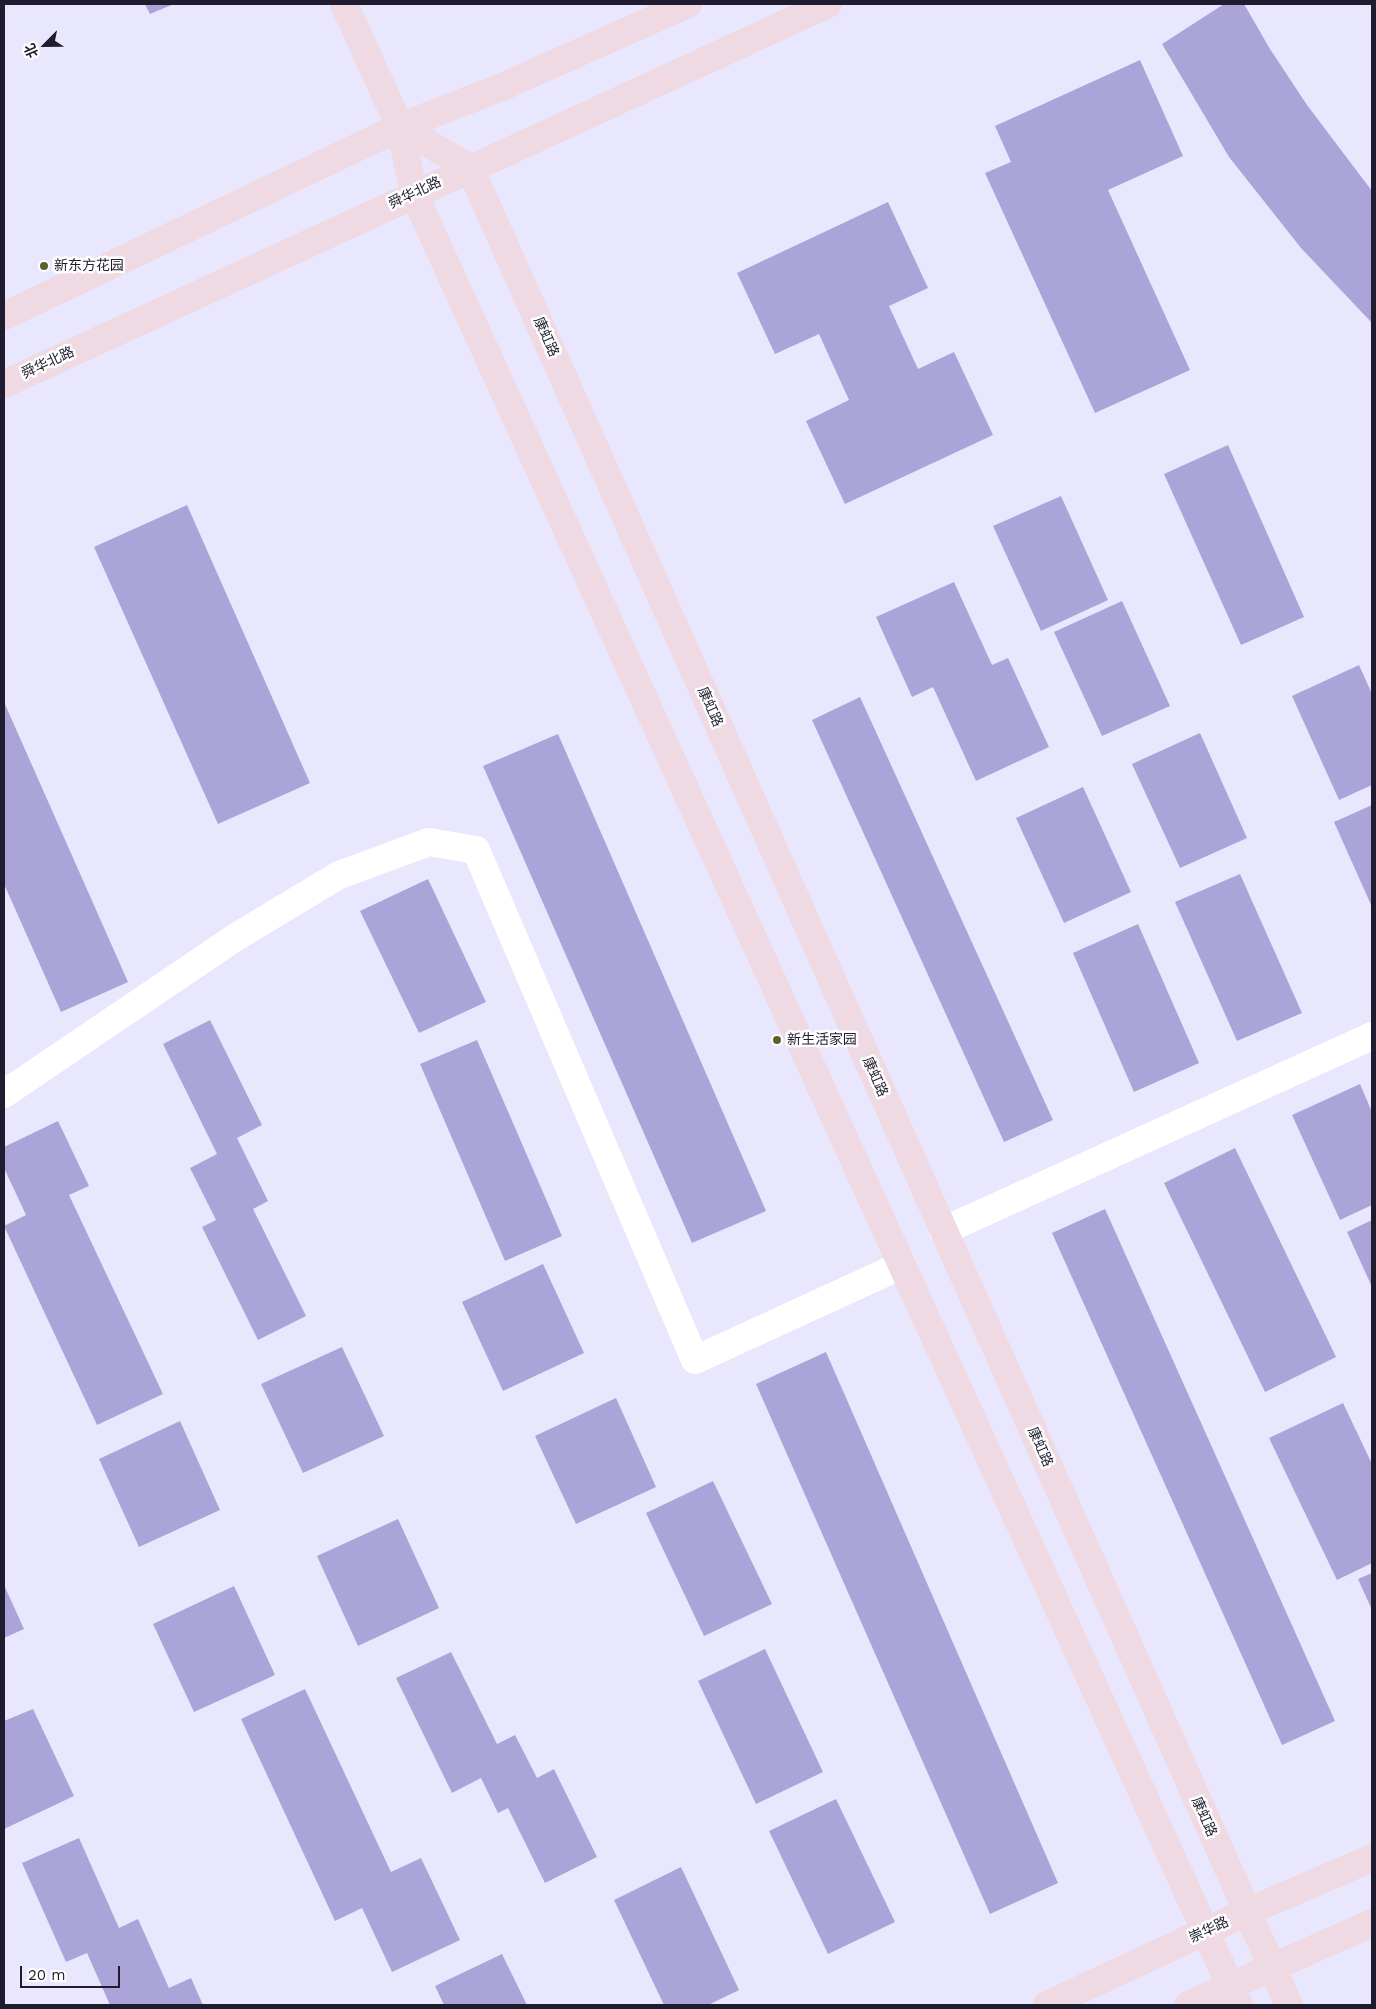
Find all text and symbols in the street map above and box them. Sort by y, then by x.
north arrow [20,20,70,70]
text: 北 [21,41,41,60]
street label: 舜华北路 [386,174,444,212]
place label: 新东方花园 [54,258,124,274]
marker: 新东方花园 [38,260,50,272]
street label: 康虹路 [530,314,562,360]
street label: 舜华北路 [19,344,77,382]
street label: 康虹路 [694,684,726,730]
place label: 新生活家园 [787,1032,857,1048]
marker: 新生活家园 [771,1034,783,1046]
street label: 康虹路 [859,1054,891,1100]
street label: 康虹路 [1024,1424,1056,1470]
street label: 康虹路 [1188,1794,1220,1840]
street label: 崇华路 [1186,1914,1232,1946]
scale bar [22,1956,122,1988]
text: 20 m [28,1966,66,1984]

